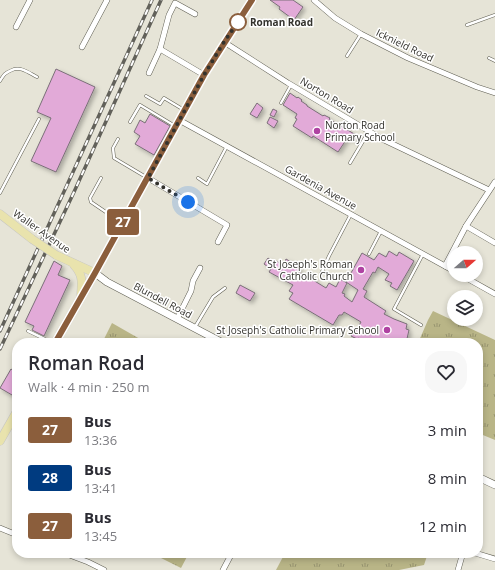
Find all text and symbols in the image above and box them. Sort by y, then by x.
marker: Roman Road [229,13,247,31]
place label: Roman Road [250,15,313,29]
street label: Icknield Road [374,25,436,65]
street label: Norton Road [298,74,356,116]
place label: Norton Road Primary School [325,118,395,144]
marker: Norton Road Primary School [312,126,322,136]
street label: Gardenia Avenue [282,161,360,213]
your location [178,192,198,212]
street label: Waller Avenue [11,206,74,256]
line badge: 27 [105,209,141,235]
text: 27 [115,212,131,231]
north arrow [447,246,483,282]
map controls [447,246,483,326]
place label: St Joseph's Roman Catholic Church [267,257,353,283]
marker: St Joseph's Roman Catholic Church [356,265,366,275]
street label: Blundell Road [131,279,195,321]
button: layers [447,290,483,326]
place label: St Joseph's Catholic Primary School [216,323,379,337]
marker: St Joseph's Catholic Primary School [382,325,392,335]
text: Roman Road [28,350,144,376]
button: heart [425,351,467,393]
text: Walk · 4 min · 250 m [28,378,150,396]
text: Bus [84,411,111,431]
text: 27 [42,420,58,439]
text: 3 min [428,420,467,440]
text: 13:36 [84,431,117,449]
text: Bus [84,459,111,479]
text: 28 [42,468,58,487]
text: 8 min [428,468,467,488]
text: 13:41 [84,479,117,497]
text: Bus [84,507,111,527]
text: 27 [42,516,58,535]
text: 12 min [419,516,467,536]
text: 13:45 [84,527,117,545]

